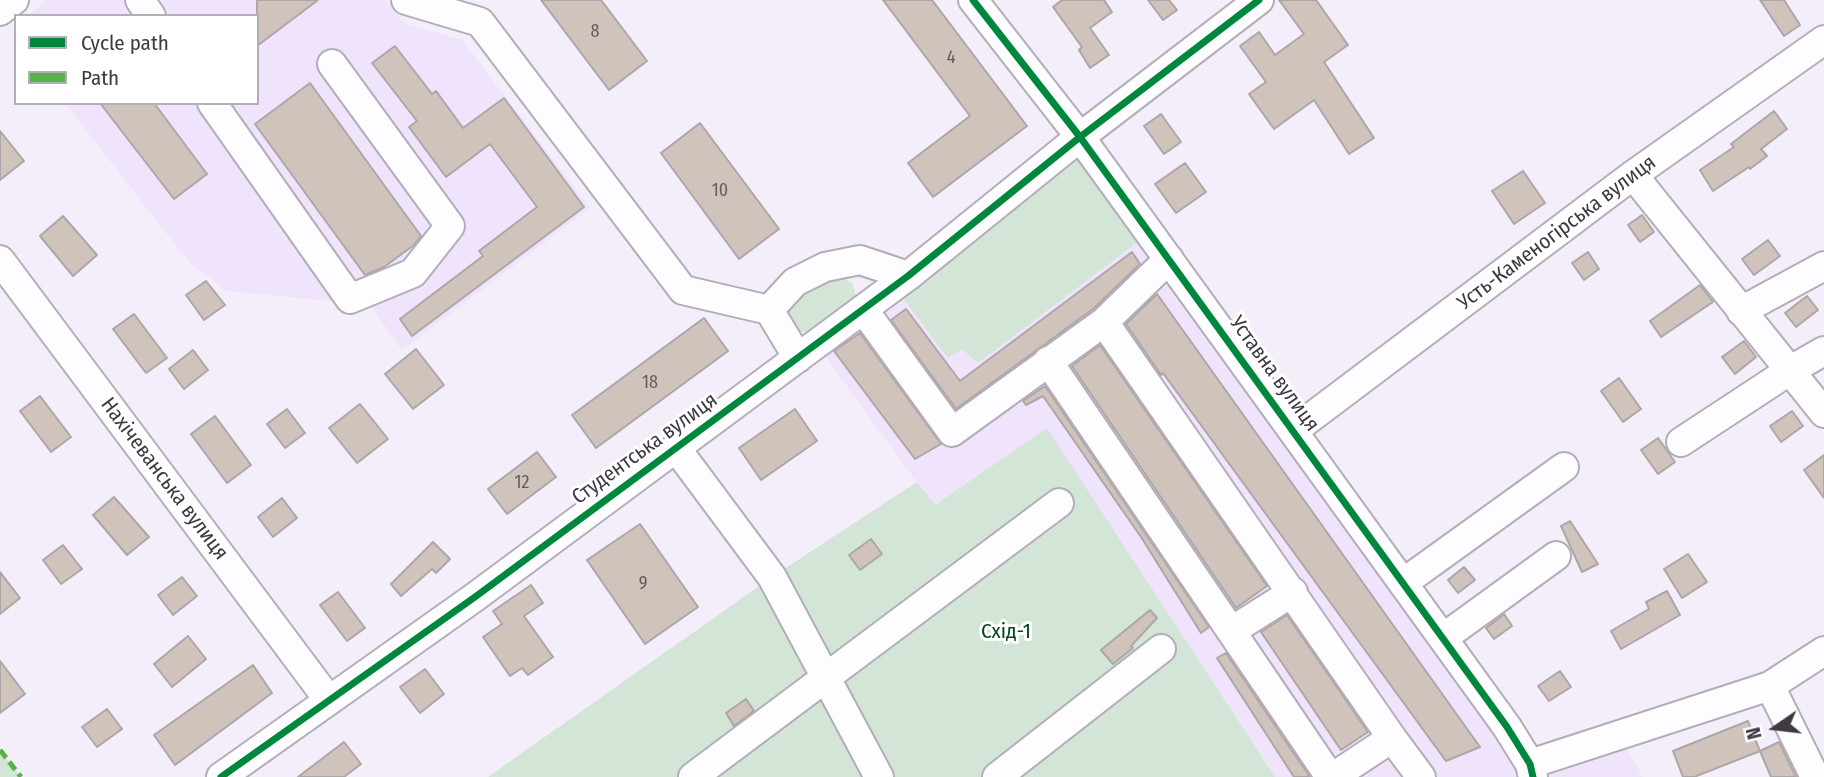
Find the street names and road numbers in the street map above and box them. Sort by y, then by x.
street label: Усть-Каменогірська вулиця [1453,150,1661,316]
street label: Уставна вулиця [1224,311,1324,437]
street label: Студентська вулиця [567,388,723,510]
street label: Нахічеванська вулиця [95,393,233,565]

